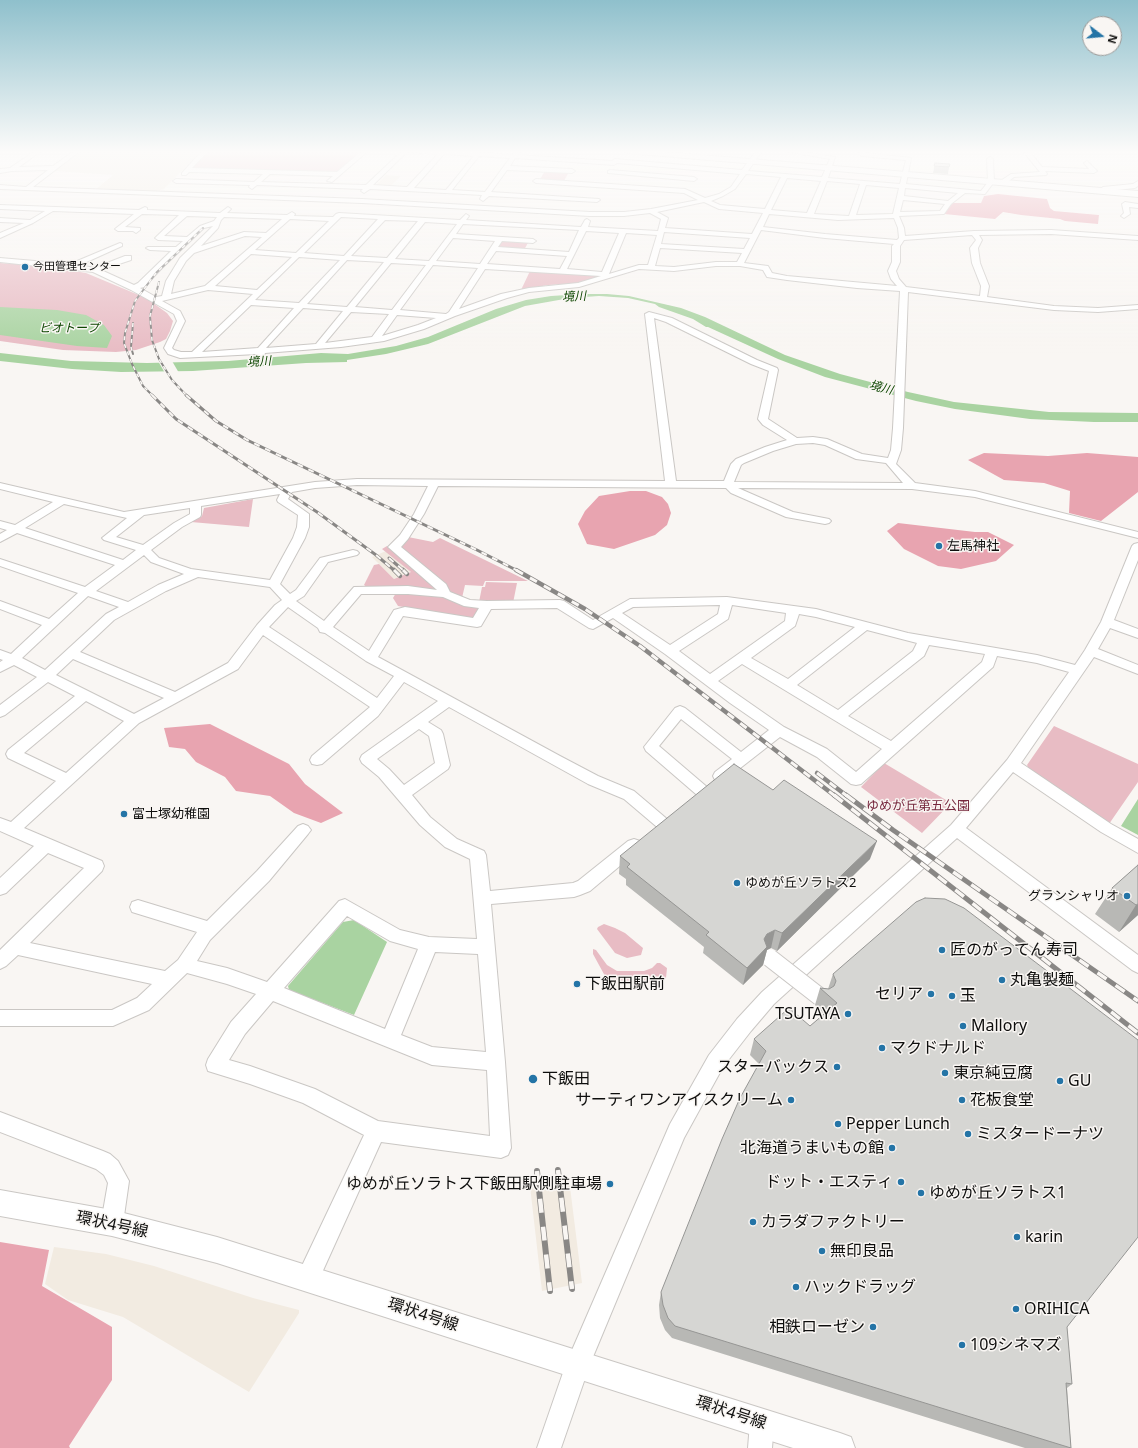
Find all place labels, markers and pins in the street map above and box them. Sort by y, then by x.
place label: 今田管理センター [33,260,121,274]
marker: 今田管理センター [20,262,30,272]
place label: 左馬神社 [947,538,999,554]
marker: 左馬神社 [934,541,944,551]
place label: 富士塚幼稚園 [132,806,210,822]
marker: 富士塚幼稚園 [119,809,129,819]
place label: ゆめが丘ソラトス2 [745,875,856,891]
marker: ゆめが丘ソラトス2 [732,878,742,888]
place label: グランシャリオ [1028,888,1119,904]
marker: グランシャリオ [1122,891,1132,901]
place label: 匠のがってん寿司 [950,940,1078,960]
marker: 匠のがってん寿司 [937,945,947,955]
place label: 丸亀製麺 [1010,970,1074,990]
place label: 下飯田駅前 [585,974,665,994]
marker: 丸亀製麺 [997,975,1007,985]
marker: 下飯田駅前 [572,979,582,989]
place label: セリア [875,984,923,1004]
place label: 玉 [960,986,976,1006]
marker: セリア [926,989,936,999]
marker: 玉 [947,991,957,1001]
place label: TSUTAYA [775,1004,840,1024]
marker: TSUTAYA [843,1009,853,1019]
place label: Mallory [971,1016,1027,1036]
marker: Mallory [958,1021,968,1031]
place label: マクドナルド [890,1038,986,1058]
marker: マクドナルド [877,1043,887,1053]
place label: スターバックス [717,1057,829,1077]
marker: スターバックス [832,1062,842,1072]
place label: 東京純豆腐 [953,1063,1033,1083]
marker: 東京純豆腐 [940,1068,950,1078]
place label: 下飯田 [542,1069,590,1089]
place label: GU [1068,1071,1091,1091]
marker: 下飯田 [527,1073,539,1085]
marker: GU [1055,1076,1065,1086]
place label: サーティワンアイスクリーム [575,1090,783,1110]
place label: 花板食堂 [970,1090,1034,1110]
marker: サーティワンアイスクリーム [786,1095,796,1105]
marker: 花板食堂 [957,1095,967,1105]
place label: Pepper Lunch [846,1114,950,1134]
marker: Pepper Lunch [833,1119,843,1129]
place label: ミスタードーナツ [976,1124,1104,1144]
marker: ミスタードーナツ [963,1129,973,1139]
place label: 北海道うまいもの館 [740,1138,884,1158]
marker: 北海道うまいもの館 [887,1143,897,1153]
place label: ドット・エスティ [765,1172,893,1192]
place label: ゆめが丘ソラトス下飯田駅側駐車場 [346,1174,602,1194]
marker: ドット・エスティ [896,1177,906,1187]
marker: ゆめが丘ソラトス下飯田駅側駐車場 [605,1179,615,1189]
place label: ゆめが丘ソラトス1 [929,1183,1066,1203]
marker: ゆめが丘ソラトス1 [916,1188,926,1198]
place label: カラダファクトリー [761,1212,905,1232]
marker: カラダファクトリー [748,1217,758,1227]
place label: karin [1025,1227,1063,1247]
marker: karin [1012,1232,1022,1242]
place label: 無印良品 [830,1241,894,1261]
marker: 無印良品 [817,1246,827,1256]
place label: ハックドラッグ [804,1277,916,1297]
marker: ハックドラッグ [791,1282,801,1292]
place label: ORIHICA [1024,1299,1089,1319]
marker: ORIHICA [1011,1304,1021,1314]
place label: 相鉄ローゼン [769,1317,865,1337]
marker: 相鉄ローゼン [868,1322,878,1332]
place label: 109シネマズ [970,1335,1061,1355]
marker: 109シネマズ [957,1340,967,1350]

